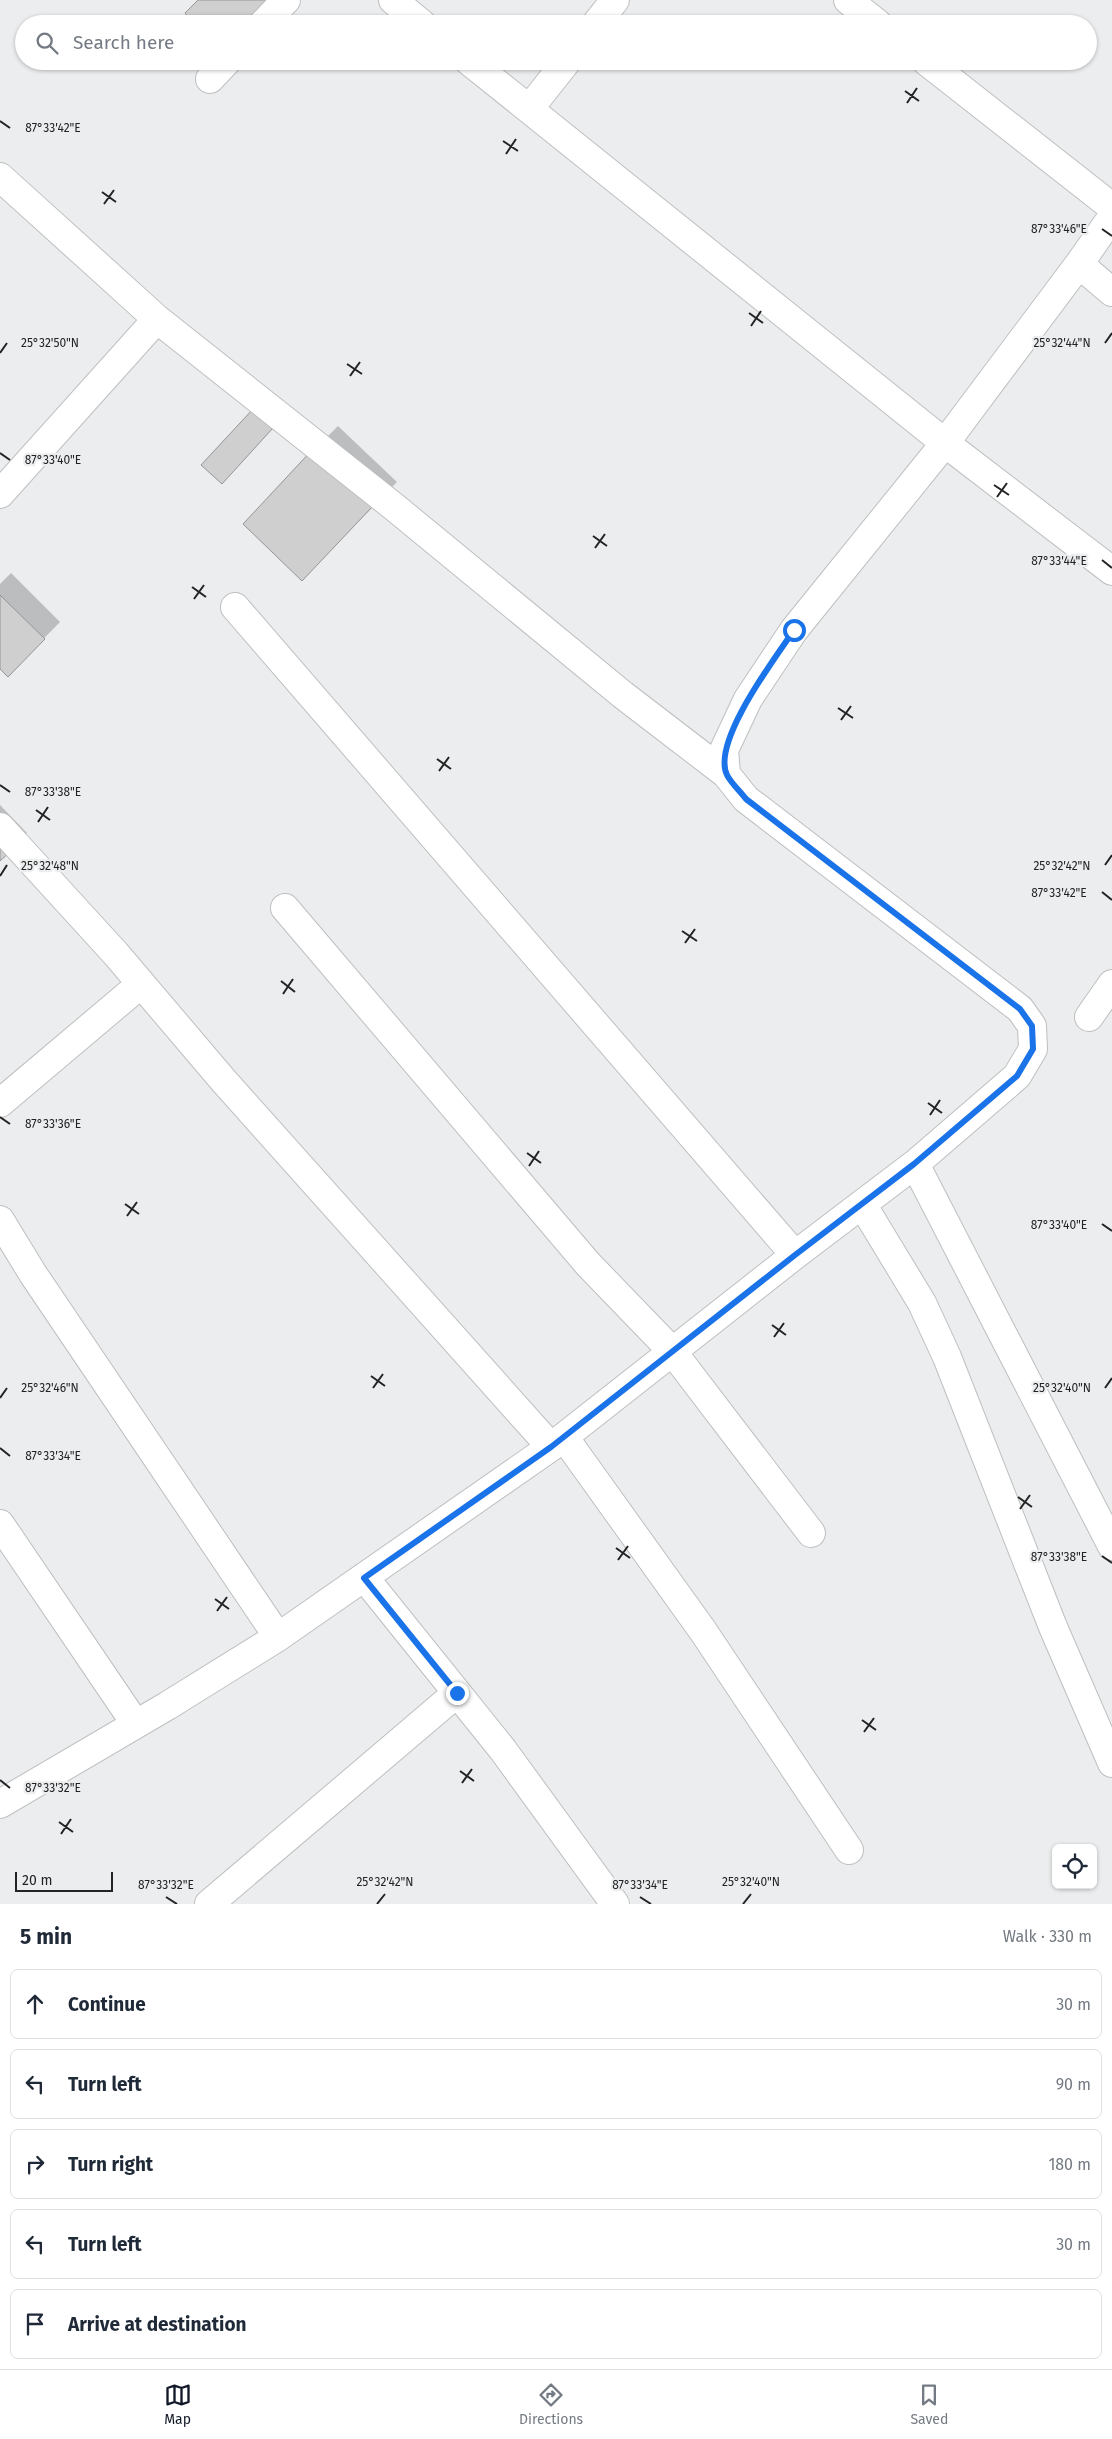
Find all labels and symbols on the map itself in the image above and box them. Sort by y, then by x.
text: 87°33'42"E [25,121,81,135]
text: 87°33'46"E [1031,222,1087,236]
text: 25°32'50"N [21,336,79,350]
text: 25°32'44"N [1033,336,1091,350]
text: 87°33'40"E [25,453,81,467]
text: 87°33'44"E [1031,554,1087,568]
route start [783,619,806,642]
text: 87°33'38"E [25,785,81,799]
text: 25°32'48"N [21,859,79,873]
text: 25°32'42"N [1033,859,1091,873]
text: 87°33'42"E [1031,886,1087,900]
text: 87°33'36"E [25,1117,81,1131]
text: 87°33'40"E [1031,1218,1087,1232]
text: 25°32'46"N [21,1381,79,1395]
text: 25°32'40"N [1033,1381,1091,1395]
text: 87°33'34"E [25,1449,81,1463]
text: 87°33'38"E [1031,1550,1087,1564]
route end [446,1682,469,1705]
text: 87°33'32"E [25,1781,81,1795]
scale bar [15,1869,112,1892]
text: 25°32'42"N [356,1875,414,1889]
text: 25°32'40"N [722,1875,780,1889]
text: 87°33'32"E [138,1878,194,1892]
text: 87°33'34"E [612,1878,668,1892]

